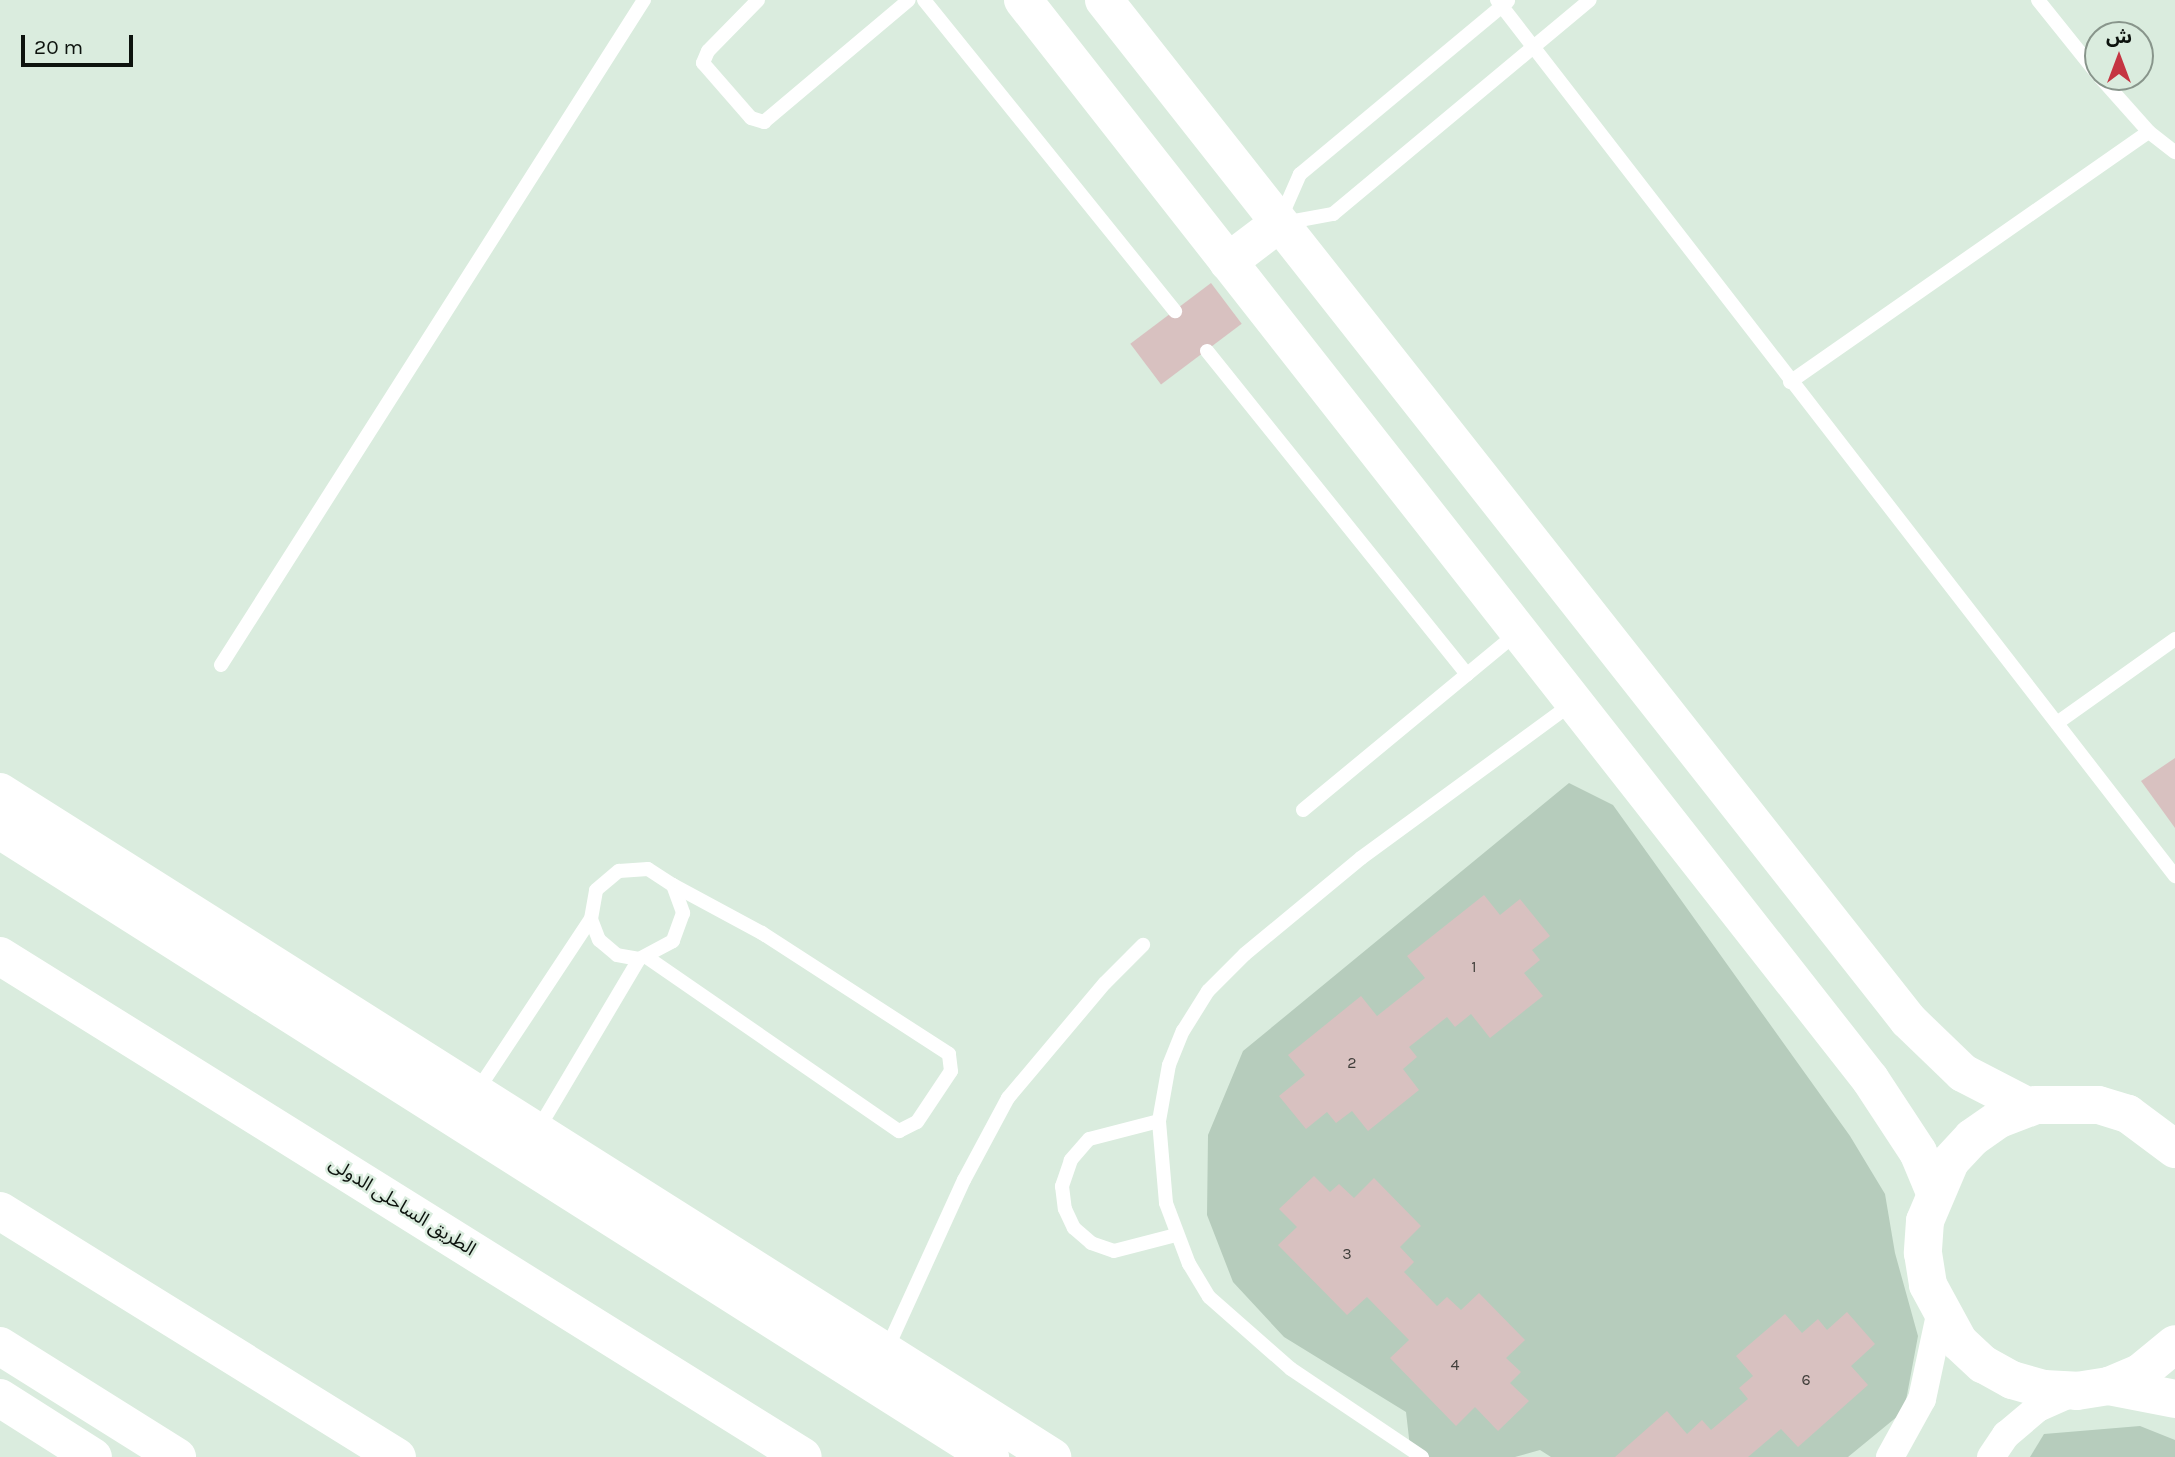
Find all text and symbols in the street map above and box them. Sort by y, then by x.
scale bar [24,21,136,65]
north arrow [2084,21,2154,91]
text: ش [2106,26,2132,48]
text: 20 m [34,35,83,59]
house number: 1 [1471,957,1477,977]
house number: 2 [1347,1053,1357,1073]
street label: الطريق الساحلى الدولى [324,1153,480,1261]
house number: 3 [1342,1244,1352,1264]
house number: 4 [1451,1355,1459,1375]
house number: 6 [1801,1370,1811,1390]

